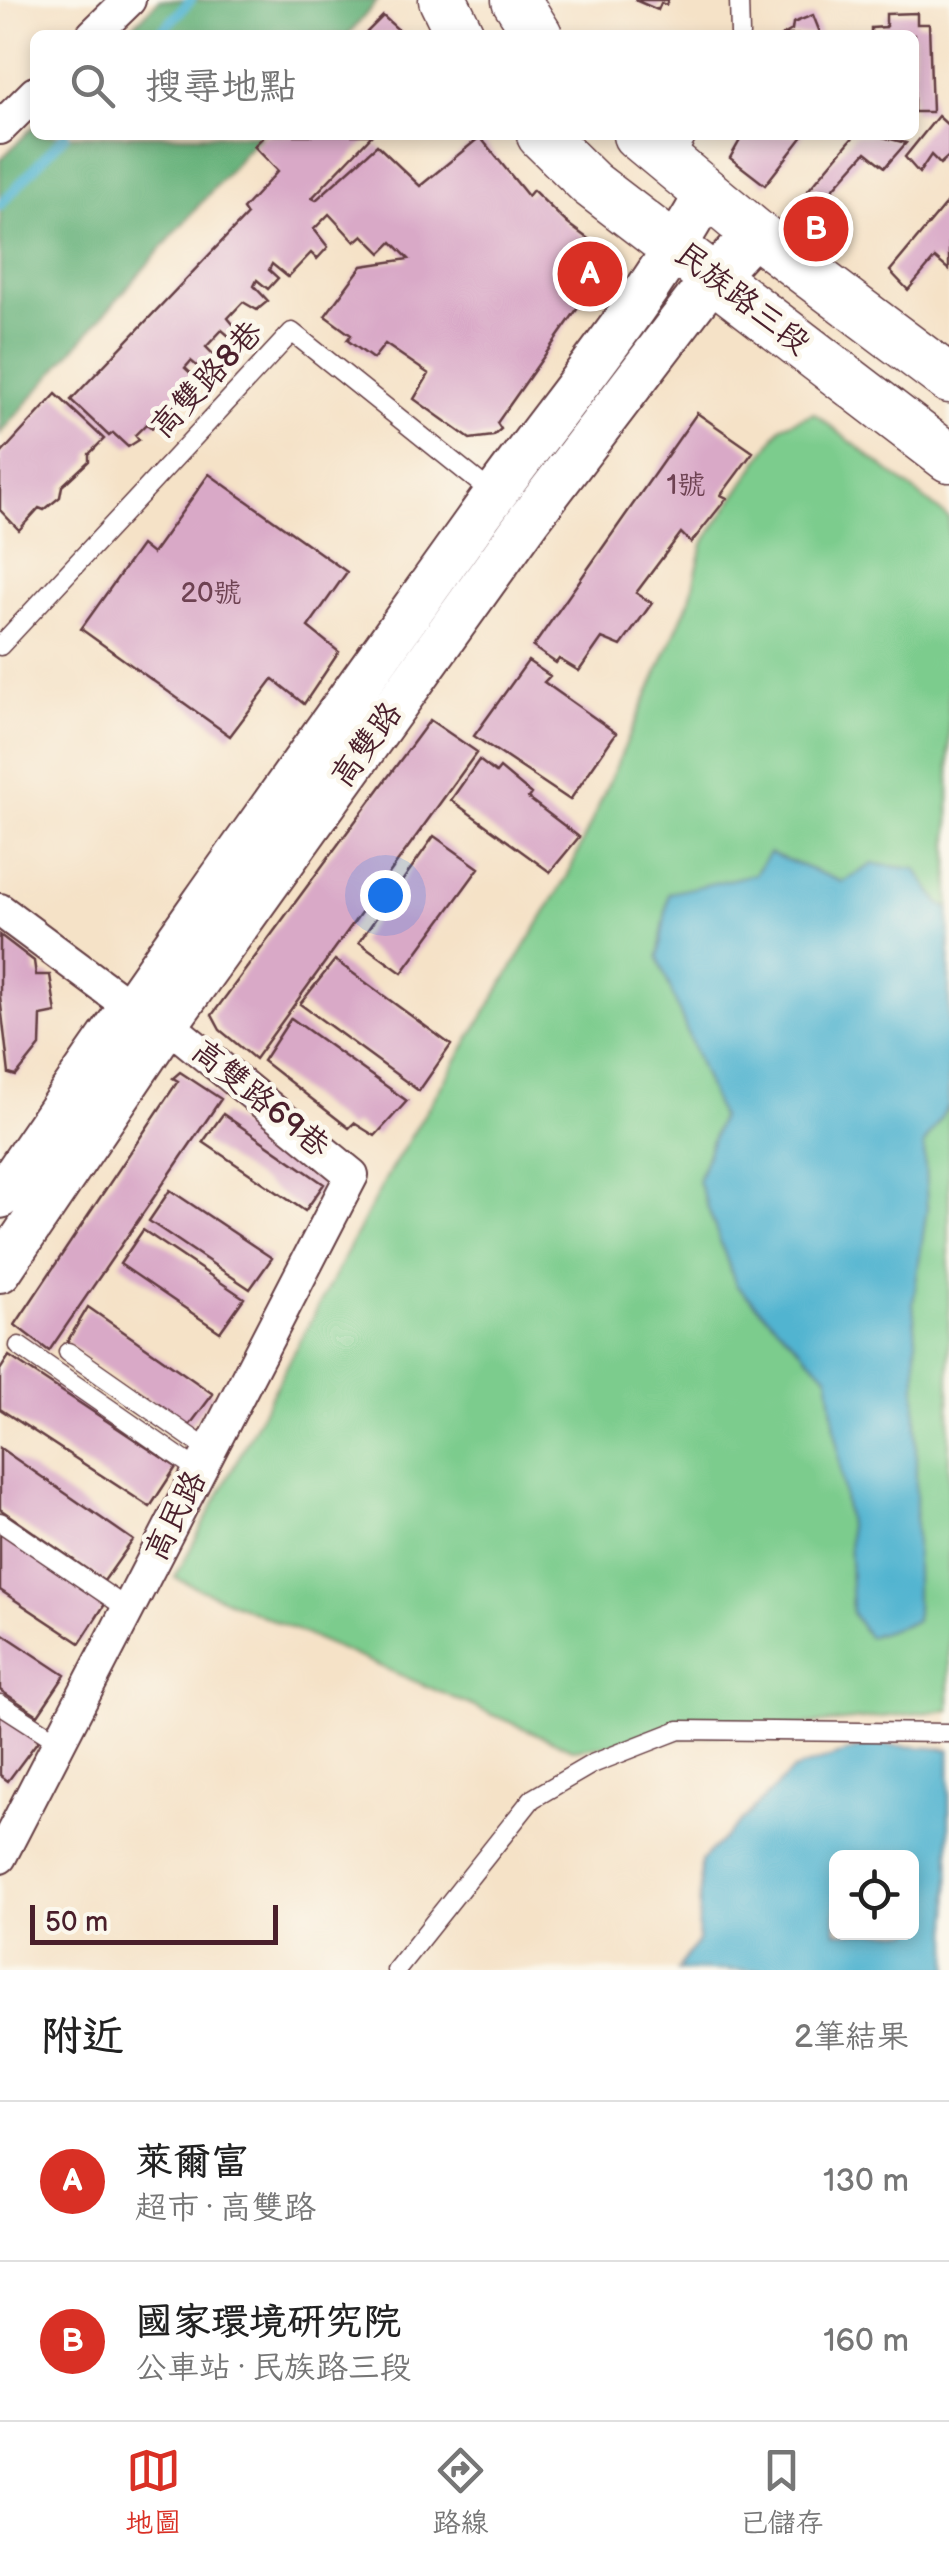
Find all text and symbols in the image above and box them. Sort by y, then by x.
search box [30,30,919,140]
icon: search [65,58,120,113]
text: 搜尋地點 [145,65,297,110]
pin: B [784,192,848,266]
street label: 民族路三段 [667,234,817,364]
pin: A [558,236,622,312]
street label: 高雙路8巷 [143,313,271,447]
house number: 1號 [667,469,705,502]
house number: 20號 [181,577,241,610]
street label: 高雙路 [323,695,411,795]
your location [360,870,411,921]
street label: 高雙路69巷 [183,1032,337,1166]
street label: 高民路 [137,1464,215,1568]
map controls [829,1850,919,1940]
button: locate [829,1850,919,1940]
scale bar [30,1900,278,1944]
text: 50 m [45,1906,108,1939]
text: 附近 [40,2012,124,2063]
text: 2筆結果 [794,2018,909,2057]
text: 萊爾富 [135,2140,249,2185]
text: A [63,2162,82,2201]
text: 130 m [823,2162,909,2201]
text: 超市 · 高雙路 [135,2189,316,2228]
text: 國家環境研究院 [135,2300,401,2345]
text: B [61,2322,84,2361]
text: 160 m [823,2322,909,2361]
text: 公車站 · 民族路三段 [135,2349,412,2388]
tab: 地圖 [125,2443,182,2540]
tab: 路線 [432,2443,489,2540]
tab: 已儲存 [739,2443,824,2540]

